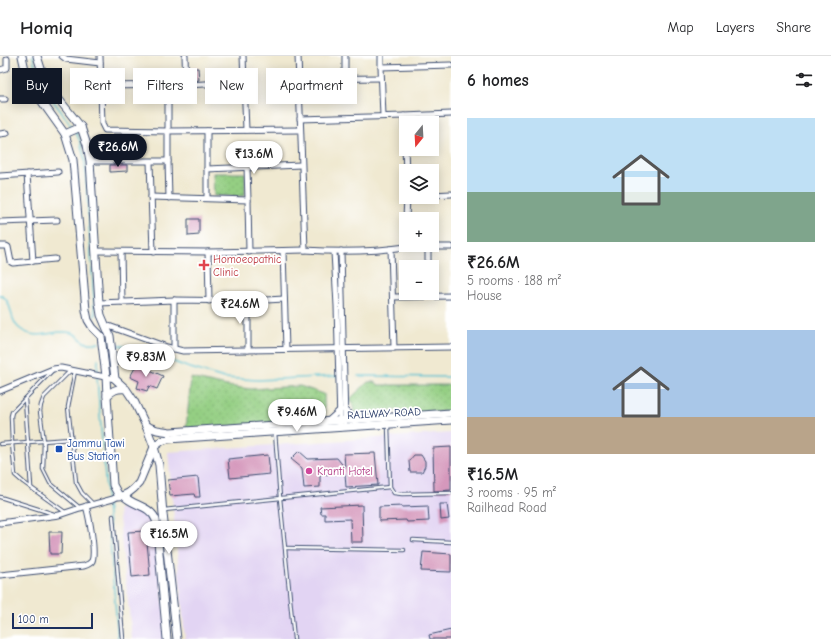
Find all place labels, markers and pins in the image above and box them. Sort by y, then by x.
pin: ₹26.6M [85,134,151,168]
pin: ₹13.6M [221,141,287,175]
place label: Homoeopathic Clinic [213,253,282,279]
marker: Homoeopathic Clinic [198,259,210,271]
pin: ₹24.6M [207,291,273,325]
pin: ₹9.83M [113,344,179,378]
pin: ₹9.46M [264,399,330,433]
place label: Jammu Tawi Bus Station [67,437,125,463]
marker: Jammu Tawi Bus Station [54,444,64,454]
place label: Kranti Hotel [317,465,373,478]
marker: Kranti Hotel [304,466,314,476]
pin: ₹16.5M [136,521,202,555]

